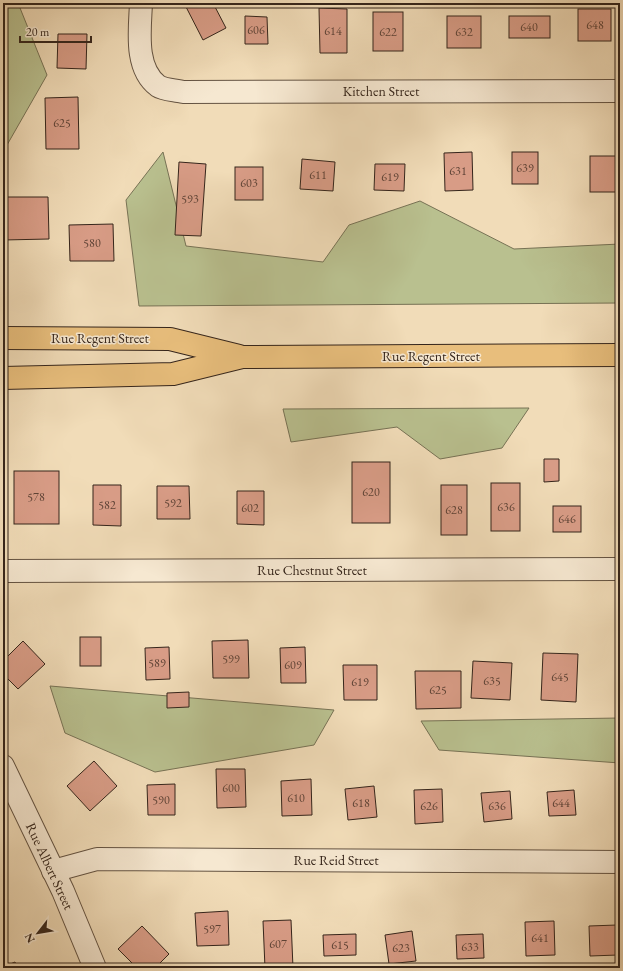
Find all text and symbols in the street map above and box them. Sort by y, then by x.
house number: 648 [586,17,604,33]
scale bar [20,18,91,44]
house number: 640 [520,19,538,35]
house number: 606 [247,22,265,38]
house number: 614 [324,23,342,39]
text: 20 m [26,24,50,40]
house number: 622 [379,24,397,40]
house number: 632 [455,24,473,40]
street label: Kitchen Street [343,82,420,100]
house number: 625 [53,115,71,131]
house number: 639 [516,160,534,176]
house number: 631 [449,163,467,179]
house number: 611 [309,167,327,183]
house number: 619 [381,169,399,185]
house number: 603 [240,175,258,191]
house number: 593 [181,191,199,207]
house number: 580 [83,235,101,251]
street label: Rue Regent Street [51,329,150,347]
street label: Rue Regent Street [382,347,481,365]
house number: 620 [362,484,380,500]
house number: 578 [27,489,45,505]
house number: 592 [164,495,182,511]
house number: 582 [98,497,116,513]
house number: 636 [497,499,515,515]
house number: 602 [241,500,259,516]
house number: 628 [445,502,463,518]
house number: 646 [558,511,576,527]
street label: Rue Chestnut Street [257,561,368,579]
house number: 599 [222,651,240,667]
house number: 589 [148,655,166,671]
house number: 609 [284,657,302,673]
house number: 645 [551,669,569,685]
house number: 635 [483,673,501,689]
house number: 619 [351,674,369,690]
house number: 625 [429,682,447,698]
house number: 600 [222,780,240,796]
house number: 610 [287,790,305,806]
house number: 590 [152,792,170,808]
house number: 618 [352,795,370,811]
house number: 644 [552,795,570,811]
house number: 626 [420,798,438,814]
house number: 636 [488,798,506,814]
street label: Rue Albert Street [22,820,78,913]
street label: Rue Reid Street [293,851,379,869]
north arrow [18,913,58,953]
house number: 597 [203,921,221,937]
house number: 641 [531,930,549,946]
text: N [21,931,38,946]
house number: 607 [269,936,287,952]
house number: 615 [331,937,349,953]
house number: 633 [461,939,479,955]
house number: 623 [392,940,410,956]

